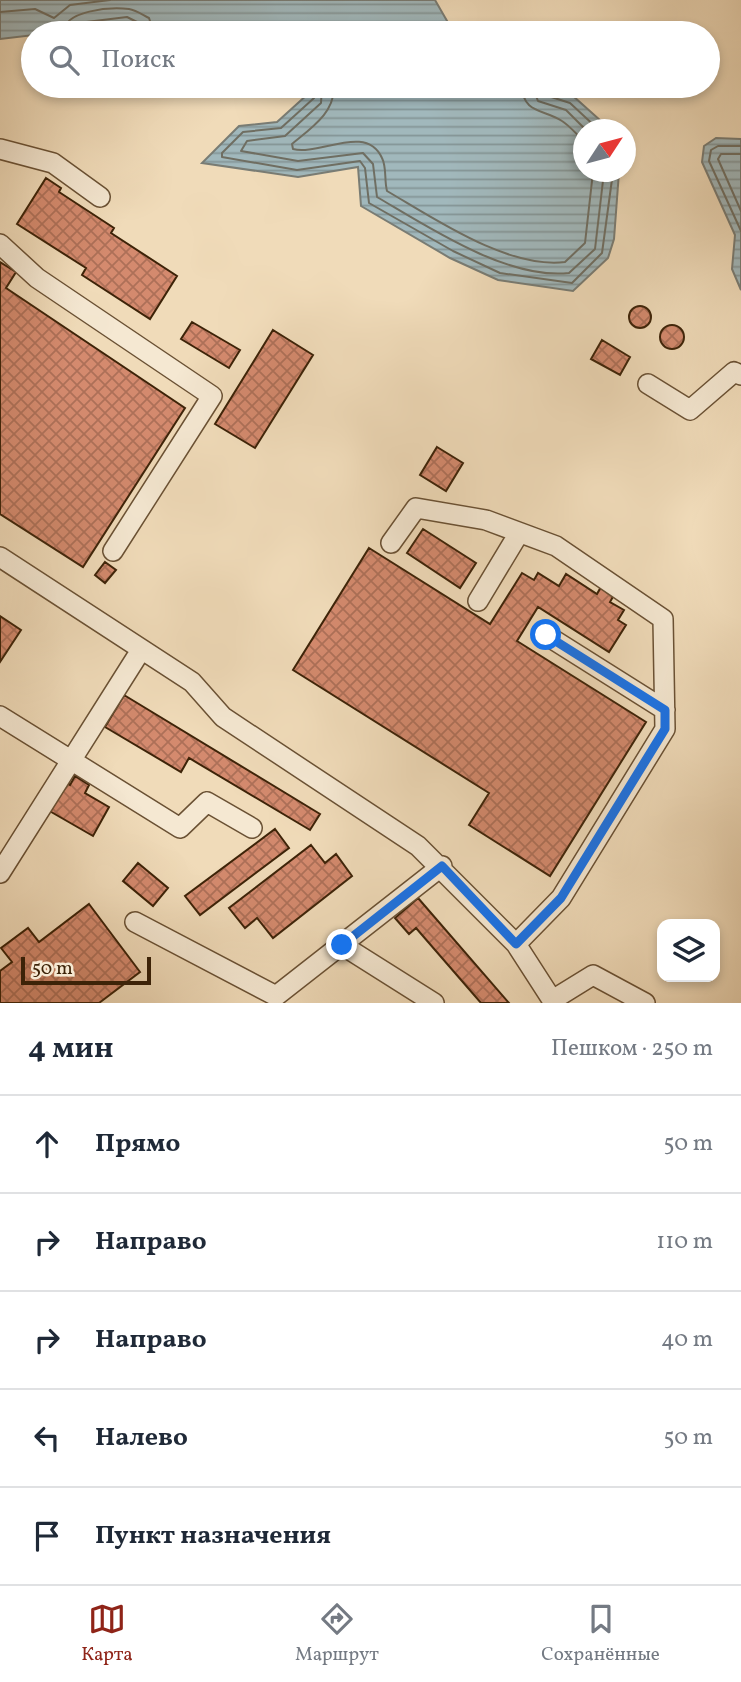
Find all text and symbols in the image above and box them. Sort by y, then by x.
search box [21,21,720,98]
icon: search [45,41,83,79]
text: Поиск [101,42,175,78]
north arrow [573,119,636,182]
route start [530,619,561,650]
map controls [657,919,720,982]
button: layers [657,919,720,982]
route end [326,929,357,960]
scale bar [21,954,150,986]
text: 50 m [32,956,73,982]
text: 4 мин [28,1028,113,1070]
text: Пешком · 250 m [551,1033,713,1065]
icon: ahead [28,1125,66,1163]
text: Прямо [95,1126,180,1162]
text: 50 m [664,1128,713,1160]
icon: right [28,1223,66,1261]
text: Направо [95,1224,207,1260]
text: 110 m [656,1226,713,1258]
icon: right [28,1321,66,1359]
text: Направо [95,1322,207,1358]
text: 40 m [661,1324,713,1356]
icon: left [28,1419,66,1457]
text: Налево [95,1420,188,1456]
text: 50 m [664,1422,713,1454]
icon: arrive [28,1517,66,1555]
text: Пункт назначения [95,1518,331,1554]
tab: Карта [81,1600,133,1668]
tab: Маршрут [295,1600,379,1668]
tab: Сохранённые [541,1600,660,1668]

